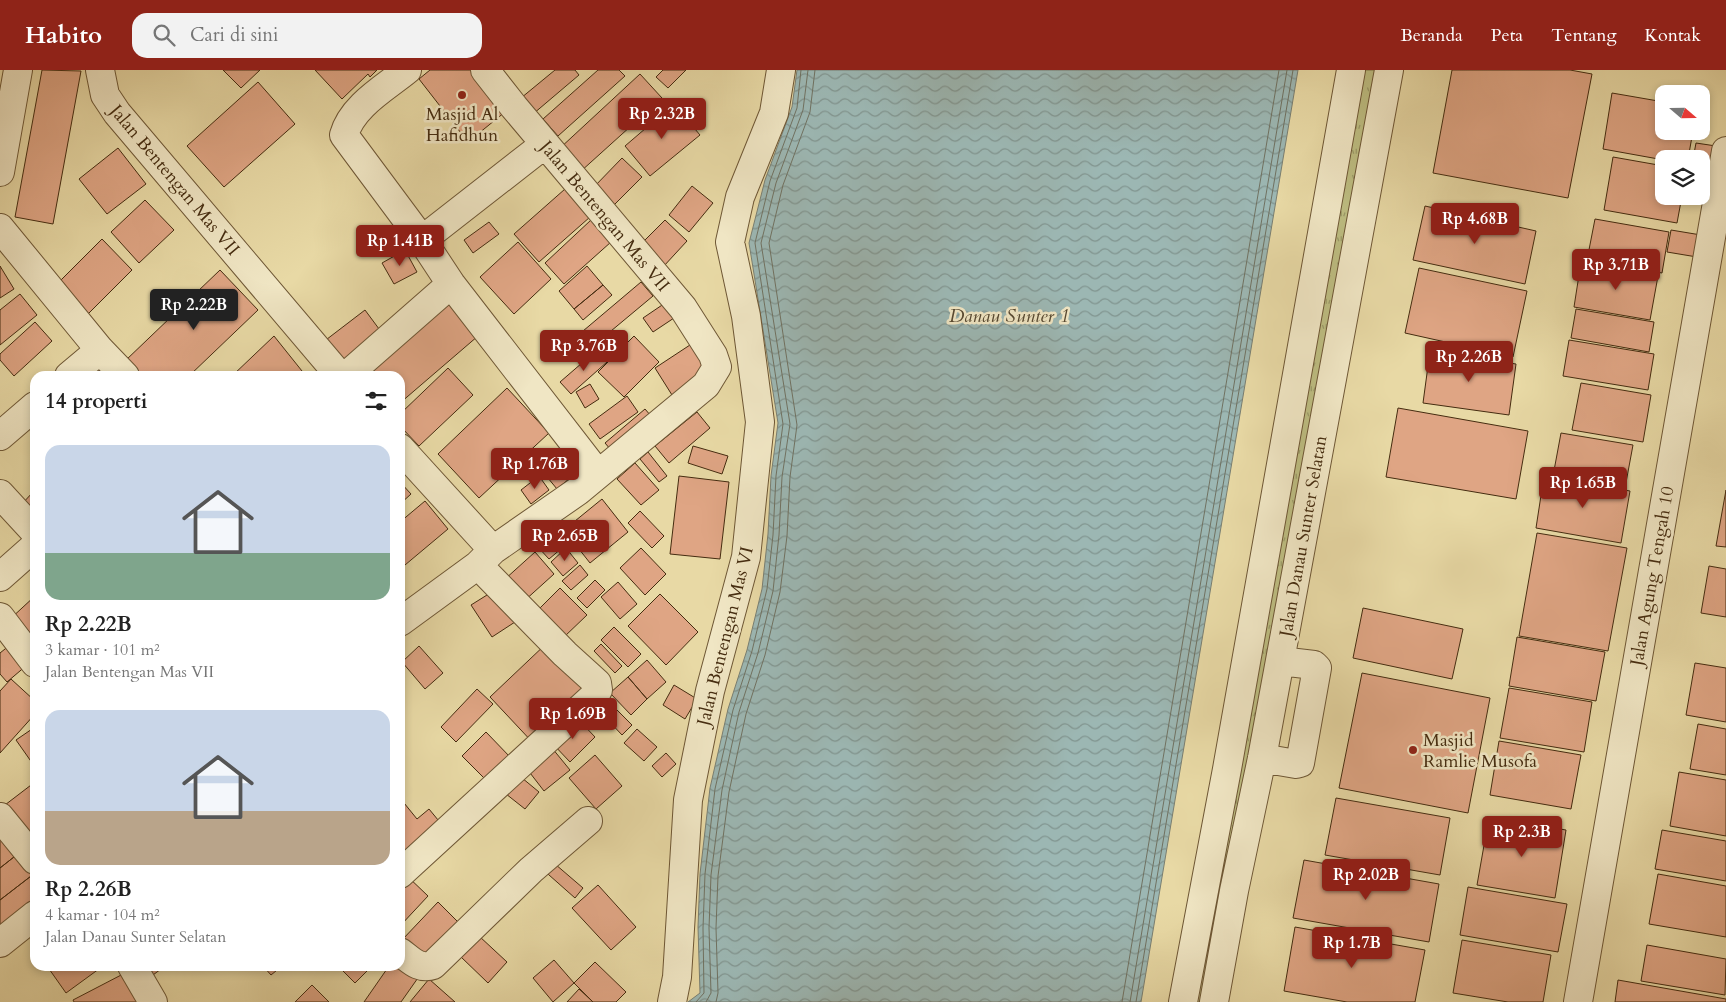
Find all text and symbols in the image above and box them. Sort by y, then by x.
search box [132,13,482,58]
text: Habito [25,19,102,52]
icon: search [150,21,178,49]
text: Cari di sini [190,22,278,48]
text: Beranda [1401,23,1463,48]
text: Peta [1491,23,1523,48]
text: Tentang [1551,23,1617,48]
text: Kontak [1645,23,1701,48]
north arrow [1655,85,1710,140]
map controls [1655,85,1710,205]
marker: Masjid Al Hafidhun [456,89,468,101]
street label: Jalan Bentengan Mas VII [102,97,245,261]
pin: Rp 2.32B [610,98,714,140]
place label: Masjid Al Hafidhun [426,102,499,148]
text: Rp 2.32B [629,103,695,125]
street label: Jalan Bentengan Mas VII [532,133,675,297]
button: layers [1655,150,1710,205]
pin: Rp 4.68B [1423,202,1527,245]
text: Rp 4.68B [1442,208,1508,230]
pin: Rp 1.41B [348,224,452,267]
text: Rp 1.41B [367,230,433,252]
pin: Rp 3.71B [1564,248,1668,291]
text: Rp 3.71B [1583,254,1649,276]
pin: Rp 2.22B [142,288,246,331]
text: Rp 2.22B [161,294,227,316]
water label: Danau Sunter 1 [949,303,1069,329]
pin: Rp 3.76B [532,330,636,372]
text: Rp 3.76B [551,335,617,357]
pin: Rp 2.26B [1417,340,1521,383]
text: Rp 2.26B [1436,346,1502,368]
text: 14 properti [45,387,147,416]
icon: filters [362,387,390,415]
street label: Jalan Danau Sunter Selatan [1273,433,1334,642]
pin: Rp 1.76B [483,448,587,490]
text: Rp 1.76B [502,453,568,475]
pin: Rp 1.65B [1531,466,1635,509]
text: Rp 1.65B [1550,472,1616,494]
icon: home [173,477,263,567]
street label: Jalan Agung Tengah 10 [1624,484,1681,671]
pin: Rp 2.65B [513,520,617,562]
text: Rp 2.65B [532,525,598,547]
street label: Jalan Bentengan Mas VI [690,544,760,731]
text: Rp 2.22B [45,610,132,639]
text: 3 kamar · 101 m² [45,639,160,661]
text: Jalan Bentengan Mas VII [45,661,214,683]
pin: Rp 1.69B [521,698,625,740]
text: Rp 1.69B [540,703,606,725]
place label: Masjid Ramlie Musofa [1423,728,1537,774]
icon: home [173,742,263,832]
marker: Masjid Ramlie Musofa [1407,744,1419,756]
pin: Rp 2.3B [1476,816,1568,858]
text: Rp 2.3B [1493,821,1551,843]
pin: Rp 2.02B [1314,858,1418,901]
text: Rp 2.02B [1333,864,1399,886]
text: Rp 2.26B [45,875,132,904]
text: 4 kamar · 104 m² [45,904,160,926]
text: Jalan Danau Sunter Selatan [45,926,226,948]
pin: Rp 1.7B [1306,926,1398,969]
text: Rp 1.7B [1323,932,1381,954]

